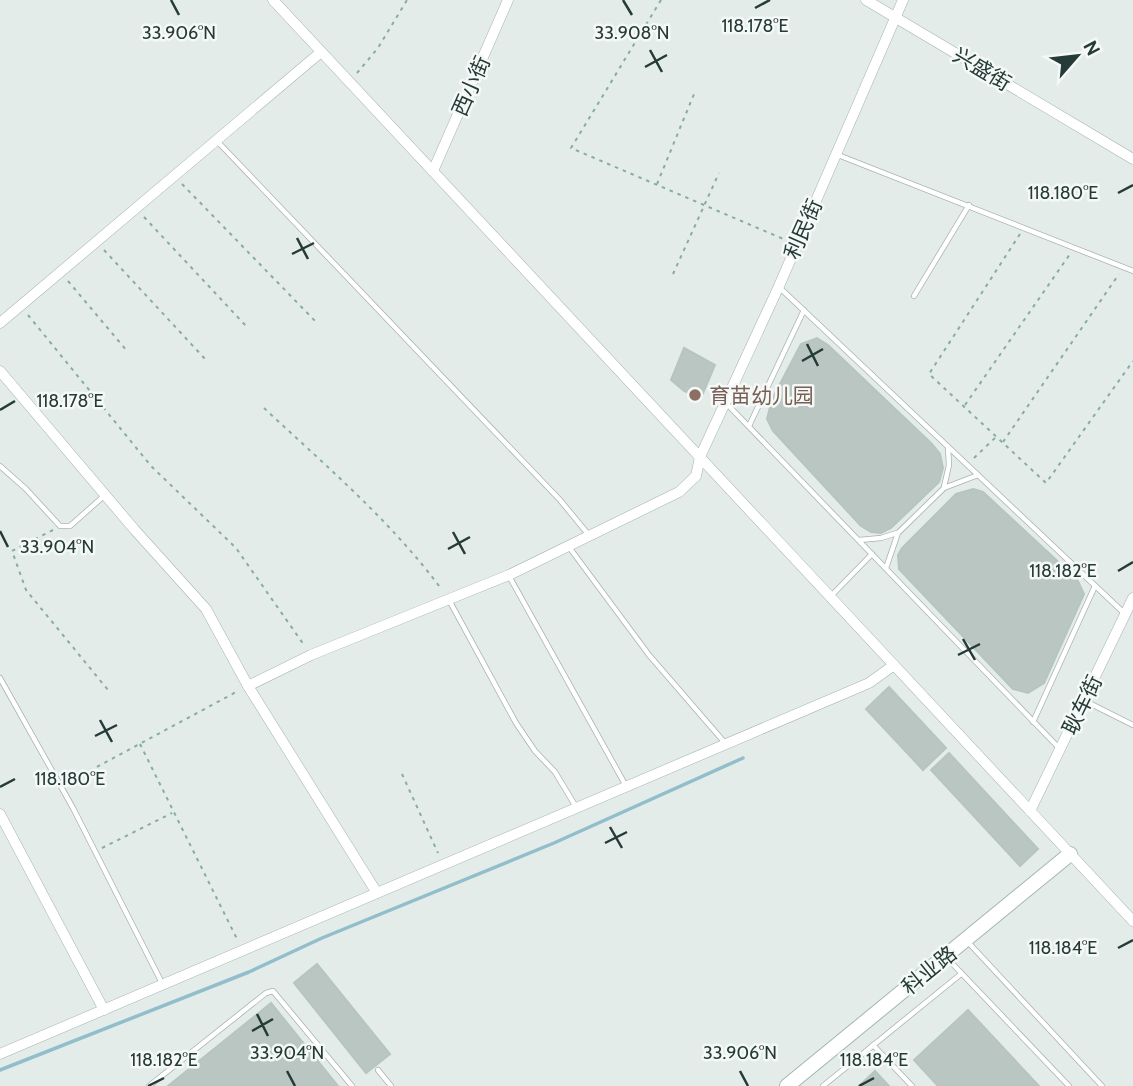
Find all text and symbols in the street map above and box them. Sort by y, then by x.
text: 118.178°E [721,15,789,37]
north arrow [1042,21,1112,91]
text: 33.906°N [142,22,216,44]
text: 33.908°N [595,22,669,44]
text: N [1078,37,1105,60]
street label: 兴盛街 [949,42,1015,96]
street label: 西小街 [447,52,495,120]
text: 118.180°E [1028,182,1098,204]
street label: 利民街 [779,195,827,263]
place label: 育苗幼儿园 [709,383,814,408]
marker: 育苗幼儿园 [687,387,703,403]
text: 118.178°E [36,390,104,412]
text: 33.904°N [20,536,94,558]
text: 118.182°E [1029,560,1097,582]
street label: 耿车街 [1057,671,1107,739]
text: 118.180°E [35,768,105,790]
text: 118.184°E [1029,937,1097,959]
street label: 科业路 [897,940,961,1000]
text: 33.904°N [250,1042,324,1064]
text: 33.906°N [703,1042,777,1064]
text: 118.182°E [130,1049,198,1071]
text: 118.184°E [840,1049,908,1071]

